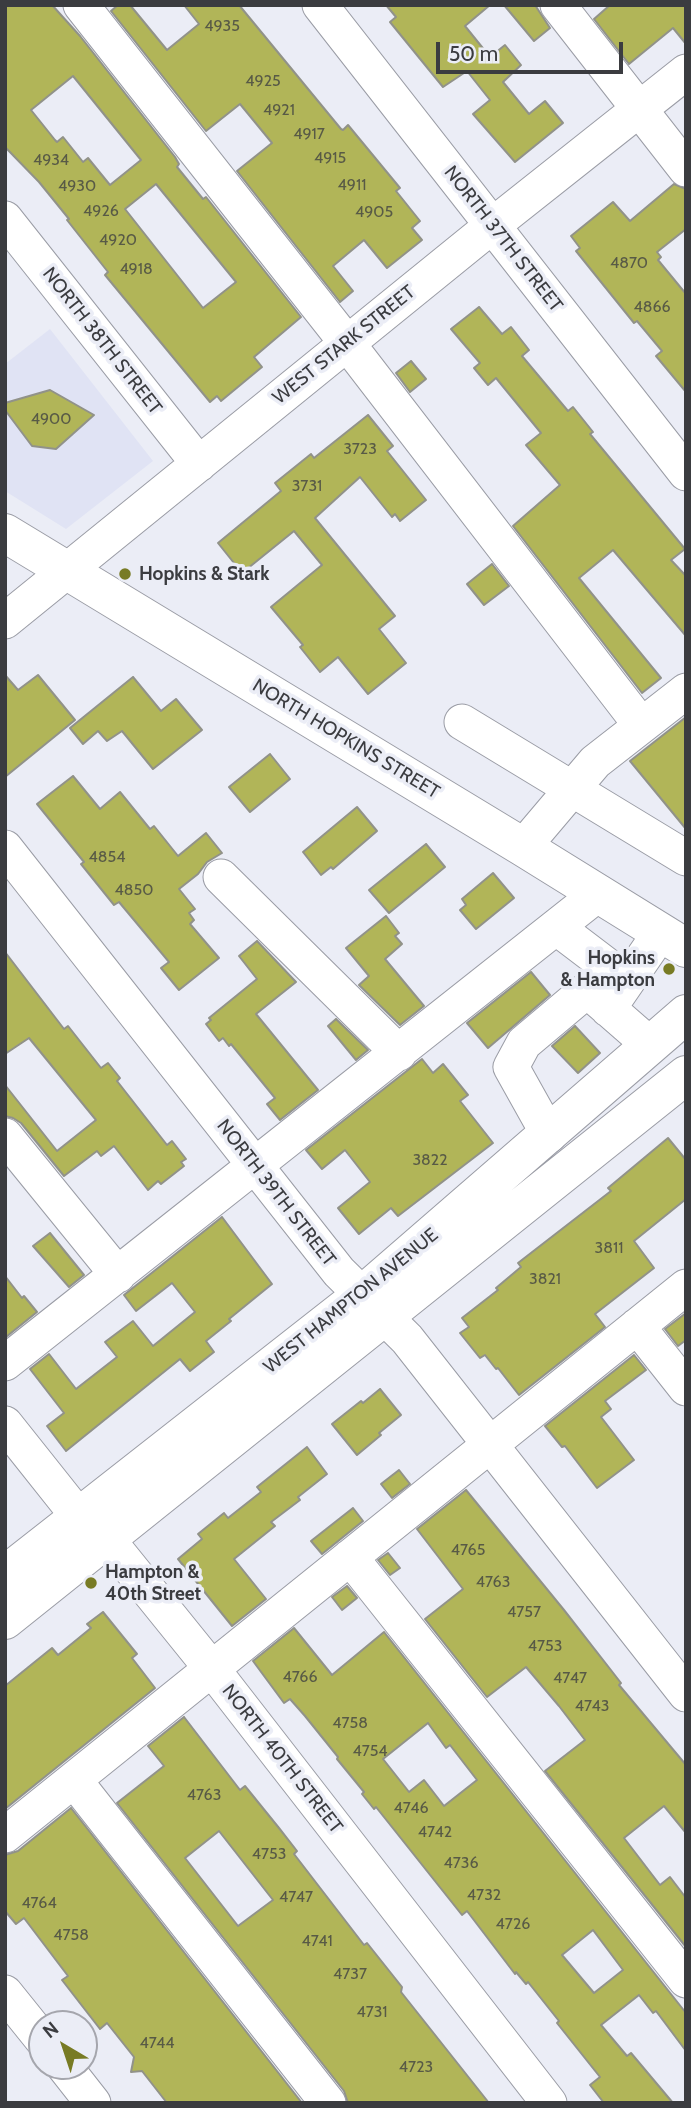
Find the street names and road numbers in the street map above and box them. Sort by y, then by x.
street label: NORTH 37TH STREET [439,162,567,316]
street label: NORTH 38TH STREET [38,263,166,419]
street label: WEST STARK STREET [268,281,420,409]
street label: NORTH HOPKINS STREET [248,674,444,804]
street label: NORTH 39TH STREET [212,1115,340,1271]
street label: WEST HAMPTON AVENUE [259,1224,443,1378]
street label: NORTH 40TH STREET [217,1680,347,1838]

